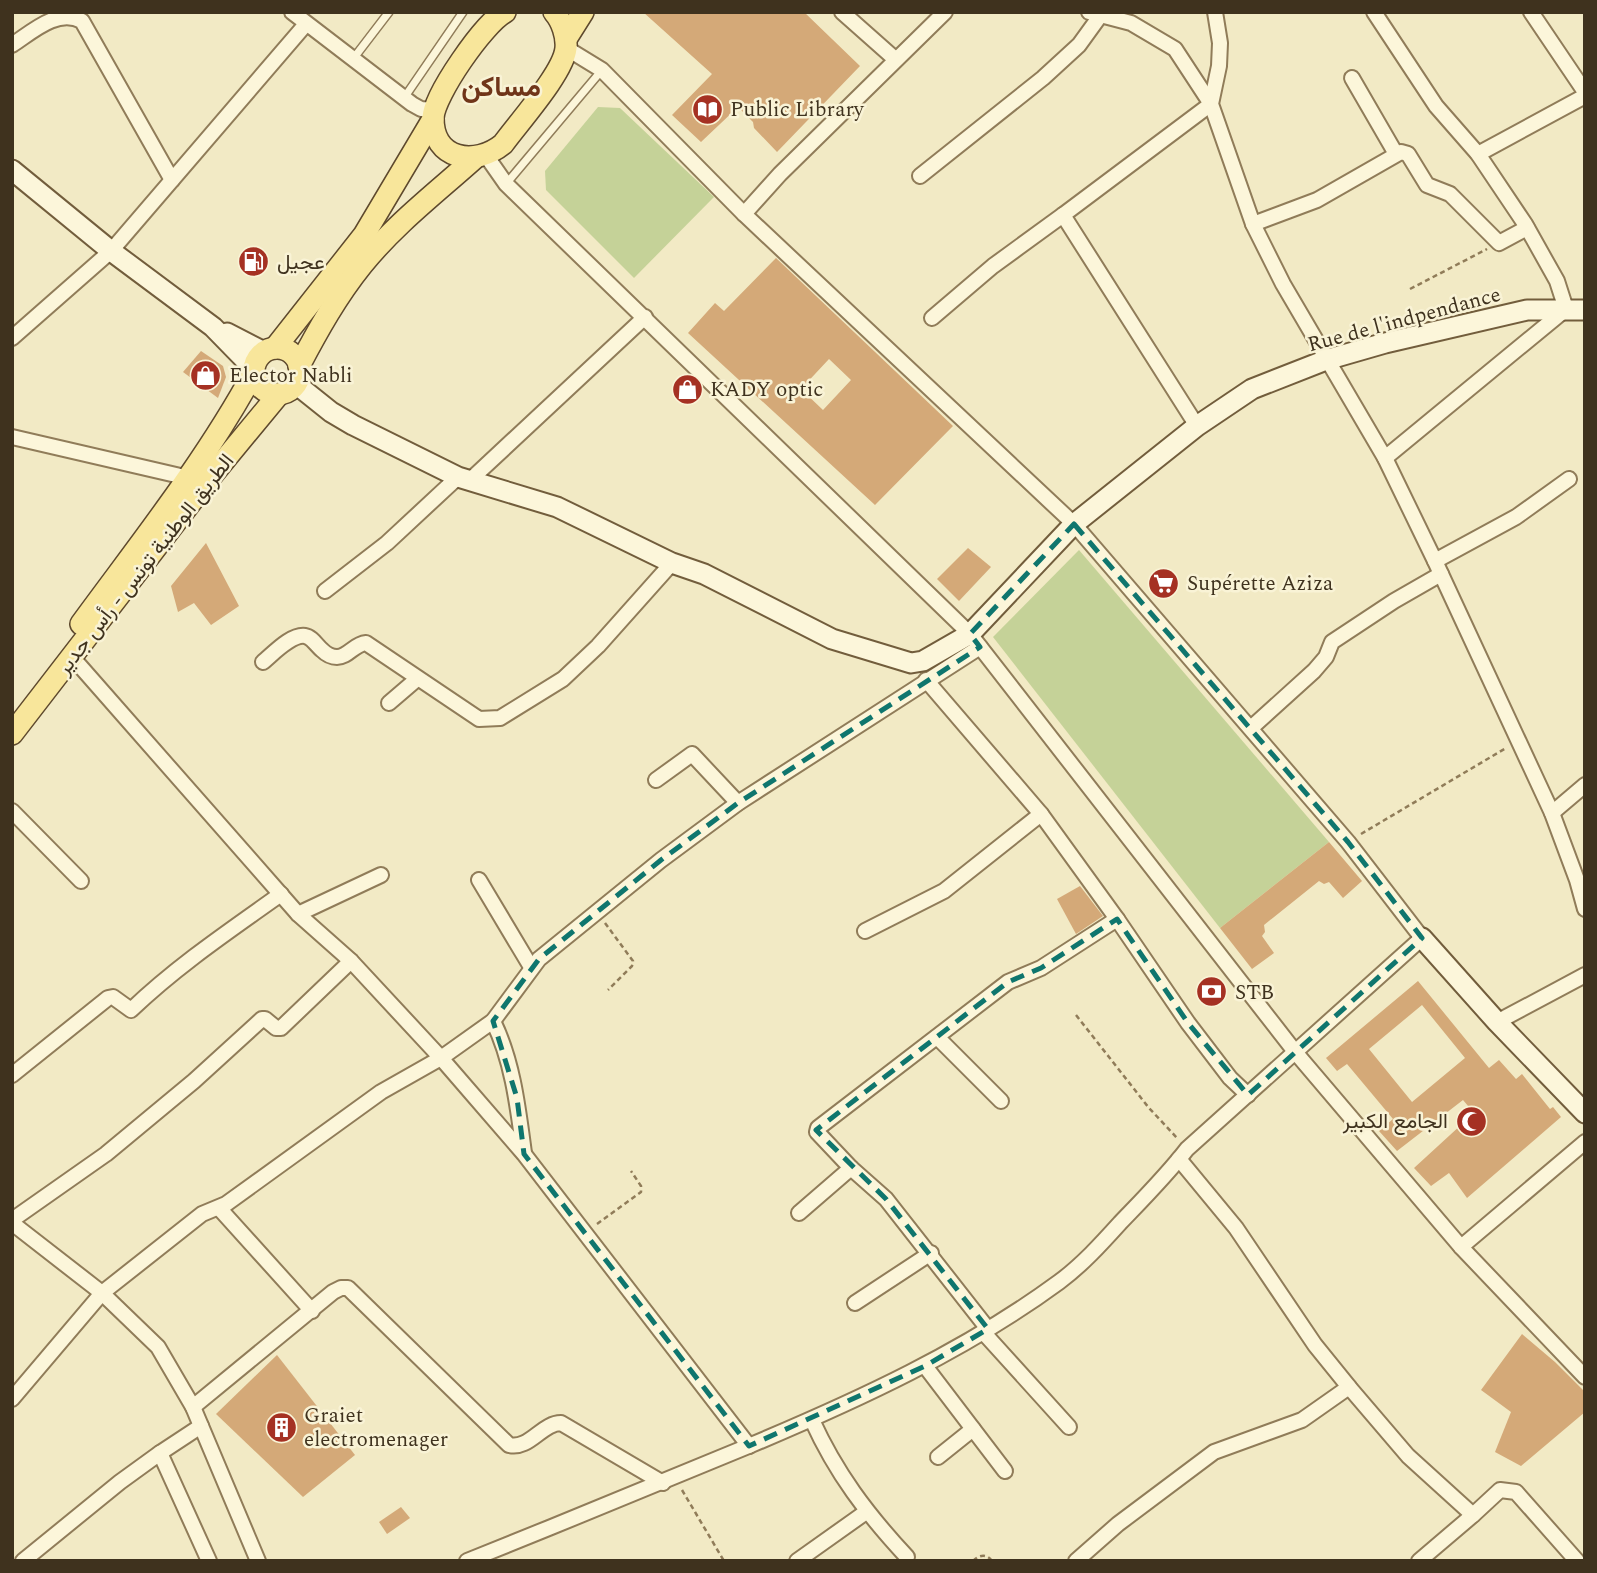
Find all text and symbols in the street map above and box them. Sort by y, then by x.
district label: مساكن [461,66,541,109]
library icon: Public Library [690,92,724,126]
place label: Public Library [730,94,865,126]
fuel station icon: عجيل [237,245,271,279]
place label: عجيل [277,247,325,279]
street label: Rue de l'indpendance [1304,279,1505,361]
shop icon: Elector Nabli [189,358,223,392]
place label: Elector Nabli [229,360,353,392]
shop icon: KADY optic [670,372,704,406]
place label: KADY optic [710,374,823,406]
street label: الطريق الوطنية تونس - رأس جدير [48,447,243,683]
supermarket icon: Supérette Aziza [1147,566,1181,600]
place label: Supérette Aziza [1187,568,1334,600]
bank icon: STB [1195,975,1229,1009]
place label: STB [1235,977,1274,1009]
mosque icon: الجامع الكبير [1454,1104,1488,1138]
place label: الجامع الكبير [1342,1106,1448,1138]
place label: Graiet electromenager [304,1400,448,1456]
building icon: Graiet electromenager [264,1410,298,1444]

